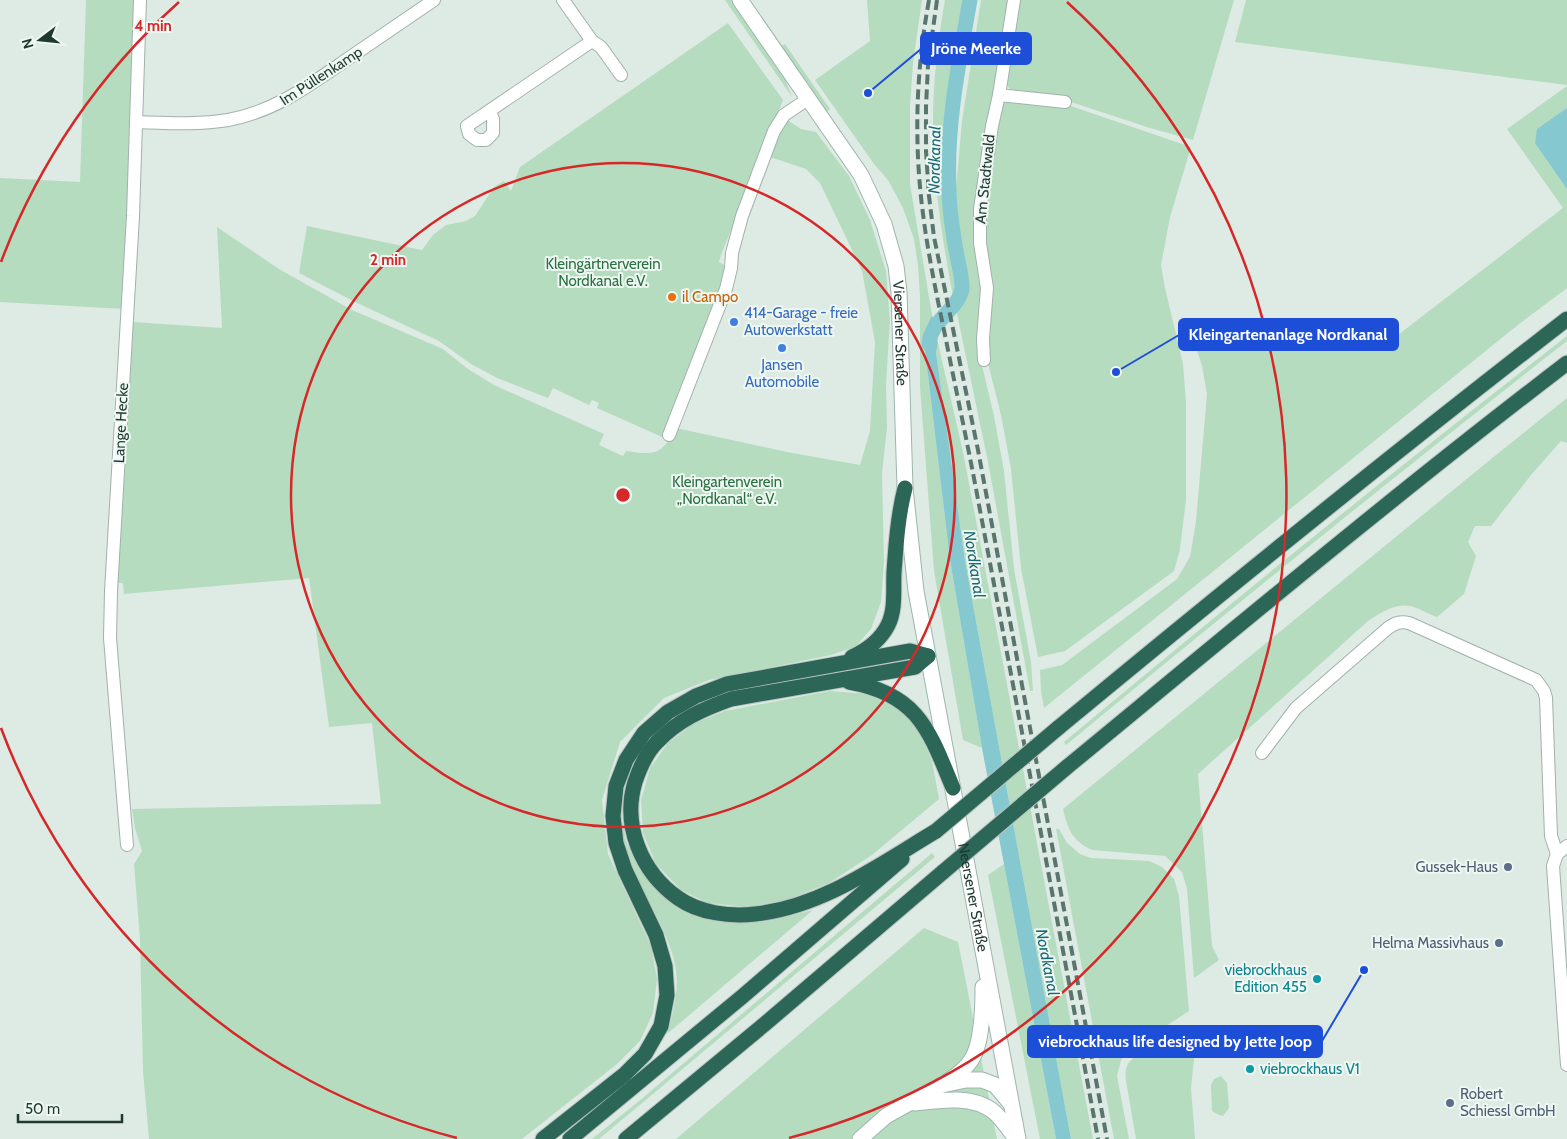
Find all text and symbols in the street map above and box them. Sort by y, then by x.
north arrow [15,15,65,65]
text: 4 min [134,17,172,35]
callout: Jröne Meerke [921,33,1031,64]
text: N [17,36,38,51]
text: Jröne Meerke [930,39,1021,58]
street label: Im Püllenkamp [276,43,366,109]
water label: Nordkanal [924,126,945,194]
street label: Am Stadtwald [971,133,999,225]
text: 2 min [370,251,406,269]
park label: Kleingärtnerverein Nordkanal e.V. [545,255,661,290]
street label: Viersener Straße [889,280,911,386]
place label: il Campo [682,288,738,306]
marker: il Campo [666,291,678,303]
place label: 414-Garage - freie Autowerkstatt [744,304,858,339]
marker: 414-Garage - freie Autowerkstatt [728,316,740,328]
callout: Kleingartenanlage Nordkanal [1179,319,1398,350]
text: Kleingartenanlage Nordkanal [1189,325,1387,344]
marker: Jansen Automobile [776,342,788,354]
place label: Jansen Automobile [745,356,819,391]
street label: Lange Hecke [110,382,132,464]
park label: Kleingartenverein „Nordkanal“ e.V. [672,473,782,508]
centre of rings [614,486,632,504]
water label: Nordkanal [960,529,989,599]
street label: Neersener Straße [954,841,992,953]
place label: Gussek-Haus [1416,858,1498,876]
marker: Gussek-Haus [1502,861,1514,873]
water label: Nordkanal [1032,927,1063,997]
place label: Helma Massivhaus [1372,934,1489,952]
marker: Helma Massivhaus [1493,937,1505,949]
place label: viebrockhaus Edition 455 [1225,961,1307,996]
marker: viebrockhaus Edition 455 [1311,973,1323,985]
callout: viebrockhaus life designed by Jette Joop [1028,1026,1322,1057]
text: viebrockhaus life designed by Jette Joop [1038,1032,1312,1051]
place label: viebrockhaus V1 [1260,1060,1360,1078]
marker: viebrockhaus V1 [1244,1063,1256,1075]
place label: Robert Schiessl GmbH [1460,1085,1556,1120]
scale bar [18,1092,121,1124]
marker: Robert Schiessl GmbH [1444,1097,1456,1109]
text: 50 m [25,1100,60,1118]

